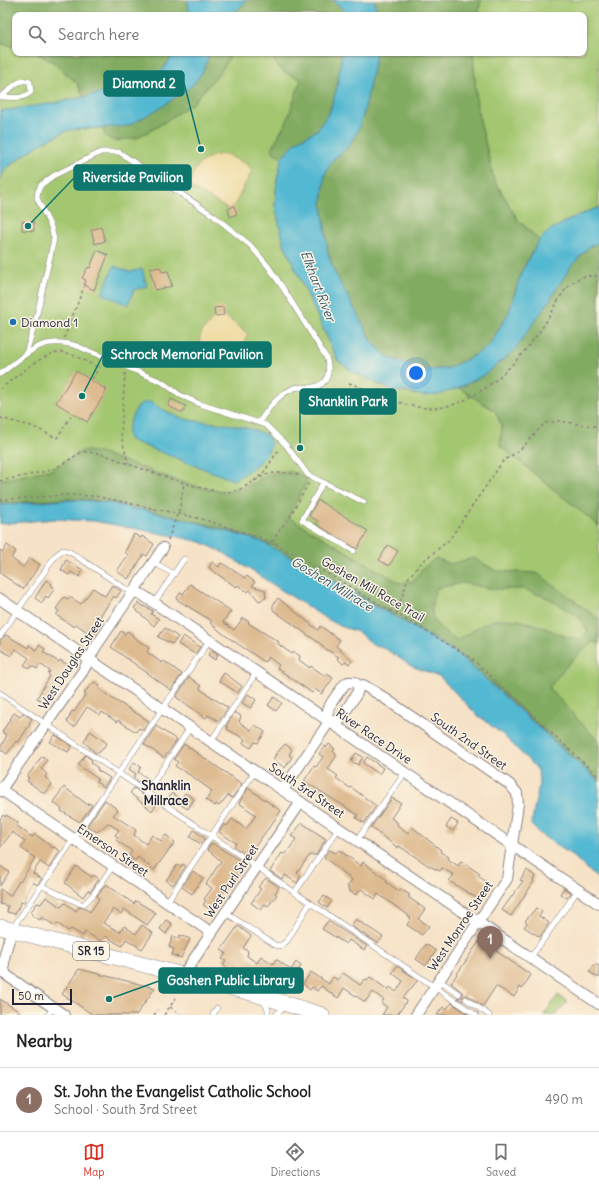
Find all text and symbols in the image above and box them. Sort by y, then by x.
search box [12,12,587,56]
icon: search [26,23,48,45]
text: Search here [58,25,139,44]
callout: Diamond 2 [104,71,184,96]
text: Diamond 2 [112,75,176,92]
callout: Riverside Pavilion [74,165,191,190]
text: Riverside Pavilion [82,169,184,186]
water label: Elkhart River [297,248,340,325]
place label: Diamond 1 [21,315,78,330]
marker: Diamond 1 [8,317,18,327]
callout: Schrock Memorial Pavilion [103,342,271,367]
text: Schrock Memorial Pavilion [111,346,264,363]
your location [406,363,426,383]
callout: Shanklin Park [300,389,396,414]
text: Shanklin Park [308,393,388,410]
water label: Goshen Millrace [288,553,377,616]
street label: Goshen Mill Race Trail [319,553,427,625]
street label: West Douglas Street [35,614,107,712]
street label: River Race Drive [333,705,415,767]
street label: South 2nd Street [428,709,510,773]
street label: South 3rd Street [266,759,348,821]
district label: Shanklin Millrace [141,777,191,809]
street label: Emerson Street [74,821,152,879]
street label: West Purl Street [201,841,261,921]
street label: West Monroe Street [424,878,496,974]
pin: 1 [477,926,503,959]
road number: SR 15 [73,942,109,960]
callout: Goshen Public Library [159,968,303,993]
text: Goshen Public Library [167,972,295,989]
scale bar [12,987,72,1006]
text: 50 m [18,989,44,1003]
text: Nearby [16,1030,72,1052]
text: St. John the Evangelist Catholic School [54,1082,311,1101]
text: 1 [26,1091,32,1108]
text: 490 m [545,1091,583,1108]
text: School · South 3rd Street [54,1101,197,1118]
tab: Map [83,1141,105,1179]
tab: Directions [271,1141,320,1179]
tab: Saved [486,1141,516,1179]

